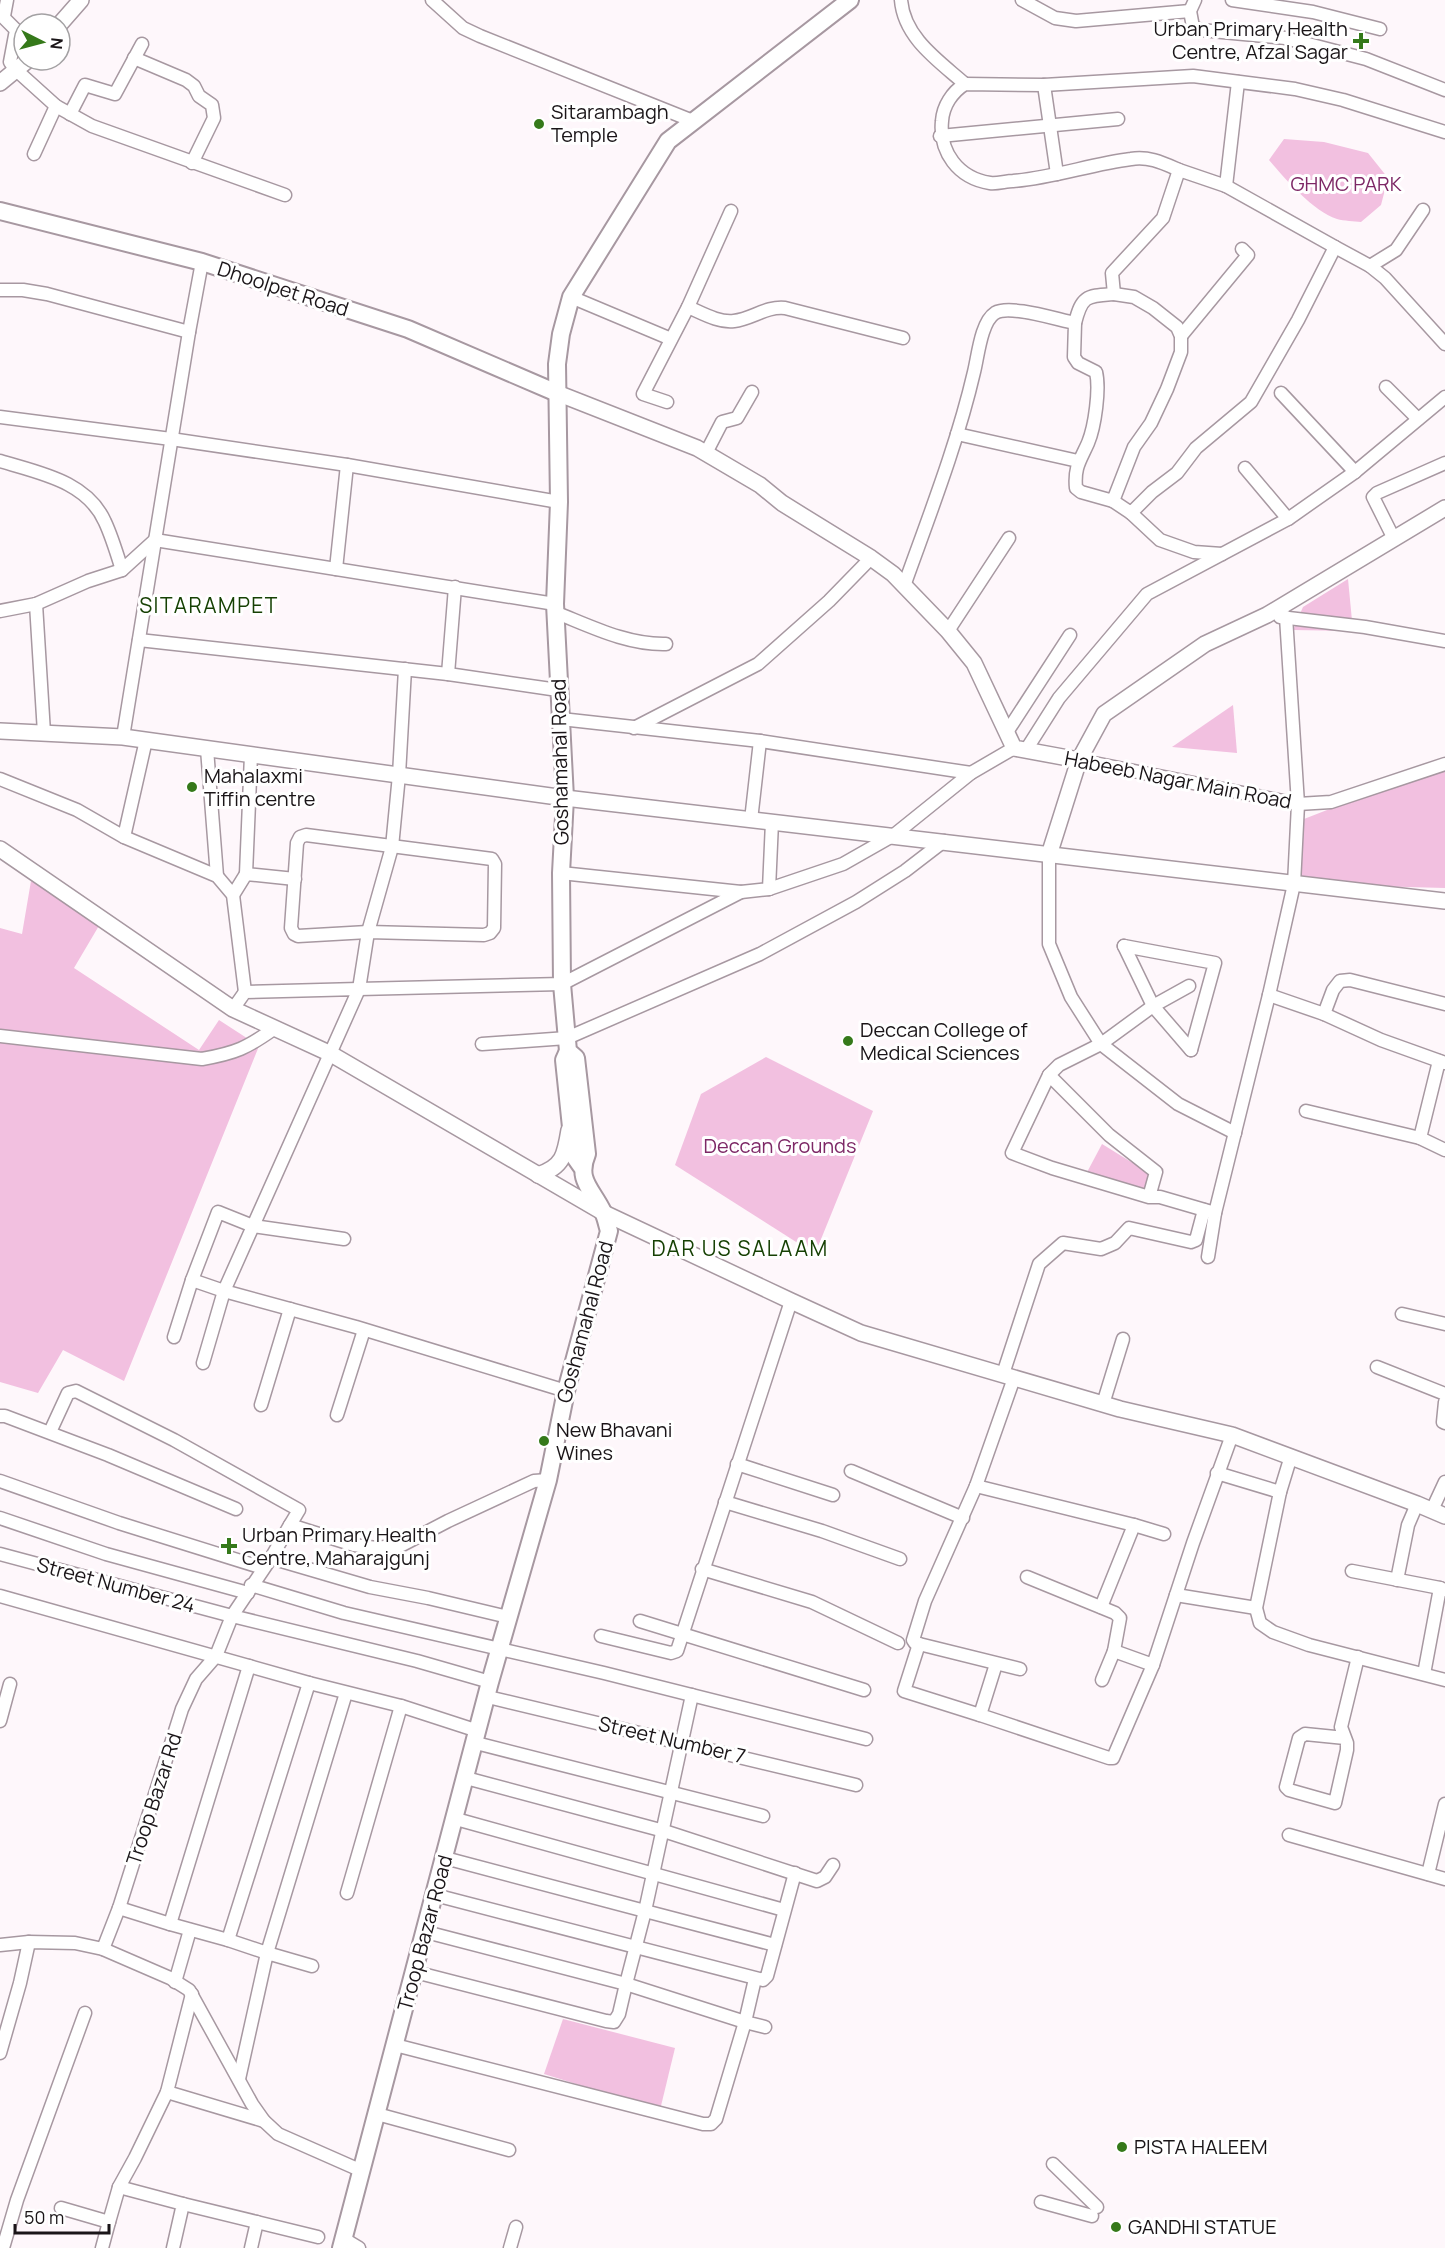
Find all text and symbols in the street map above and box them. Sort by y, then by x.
north arrow [12,12,72,72]
place label: Urban Primary Health Centre, Afzal Sagar [1153,15,1348,65]
marker: Urban Primary Health Centre, Afzal Sagar [1352,32,1370,50]
text: N [45,37,68,50]
place label: Sitarambagh Temple [551,98,669,148]
marker: Sitarambagh Temple [532,117,546,131]
park label: GHMC PARK [1290,170,1402,197]
street label: Dhoolpet Road [214,255,352,322]
district label: SITARAMPET [139,591,279,619]
street label: Goshamahal Road [545,679,574,845]
street label: Habeeb Nagar Main Road [1062,744,1294,815]
place label: Mahalaxmi Tiffin centre [204,762,315,812]
marker: Mahalaxmi Tiffin centre [185,780,199,794]
place label: Deccan College of Medical Sciences [860,1016,1028,1066]
marker: Deccan College of Medical Sciences [841,1034,855,1048]
park label: Deccan Grounds [704,1132,856,1159]
district label: DAR US SALAAM [651,1234,829,1262]
street label: Goshamahal Road [550,1238,619,1406]
place label: New Bhavani Wines [556,1416,672,1466]
marker: New Bhavani Wines [537,1434,551,1448]
place label: Urban Primary Health Centre, Maharajgunj [242,1521,437,1571]
marker: Urban Primary Health Centre, Maharajgunj [220,1537,238,1555]
street label: Street Number 24 [34,1550,198,1619]
street label: Street Number 7 [596,1709,748,1770]
street label: Troop Bazar Rd [119,1729,188,1868]
street label: Troop Bazar Road [391,1852,458,2014]
place label: PISTA HALEEM [1134,2133,1267,2160]
marker: PISTA HALEEM [1115,2140,1129,2154]
scale bar [15,2197,110,2235]
text: 50 m [24,2205,64,2229]
place label: GANDHI STATUE [1128,2213,1277,2240]
marker: GANDHI STATUE [1109,2220,1123,2234]

